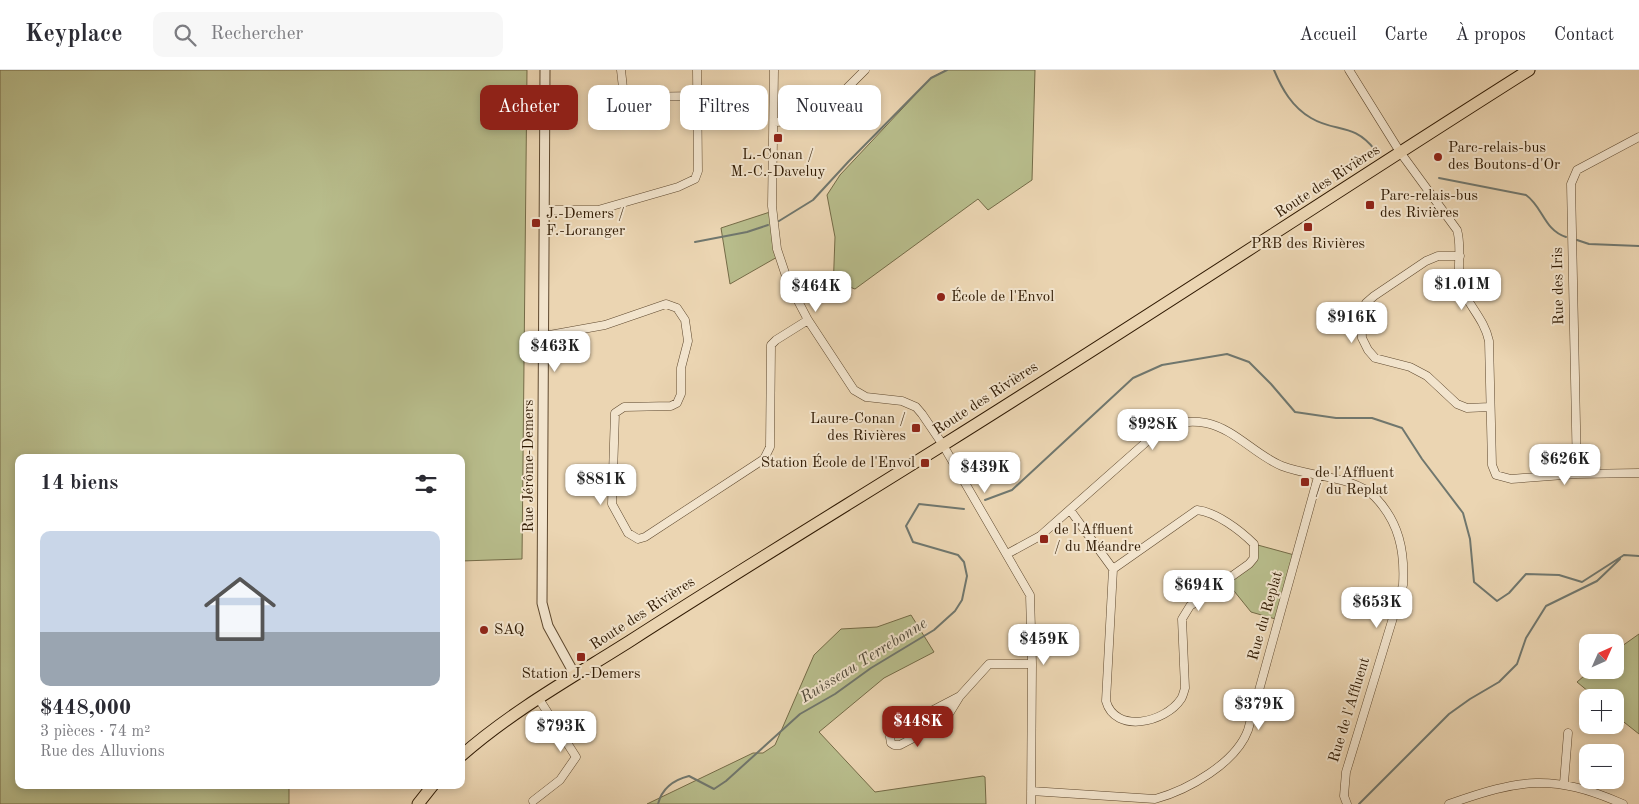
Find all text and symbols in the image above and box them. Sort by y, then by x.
search box [153,12,503,57]
icon: search [171,21,199,49]
text: Keyplace [25,23,123,47]
text: Rechercher [211,25,303,44]
text: Accueil [1299,26,1357,44]
text: Carte [1385,26,1427,44]
text: À propos [1455,26,1526,44]
text: Contact [1554,26,1614,44]
chip: Acheter [480,85,578,130]
chip: Louer [588,85,670,130]
chip: Filtres [680,85,768,130]
chip: Nouveau [778,85,881,130]
marker: L.-Conan / M.-C.-Daveluy [772,132,784,144]
place label: Parc-relais-bus des Boutons-d'Or [1448,141,1560,173]
street label: Route des Rivières [1273,143,1383,221]
place label: L.-Conan / M.-C.-Daveluy [731,148,825,180]
marker: Parc-relais-bus des Boutons-d'Or [1432,151,1444,163]
place label: Parc-relais-bus des Rivières [1380,189,1478,221]
marker: Parc-relais-bus des Rivières [1364,199,1376,211]
place label: J.-Demers / F.-Loranger [546,207,625,239]
marker: J.-Demers / F.-Loranger [530,217,542,229]
marker: PRB des Rivières [1302,221,1314,233]
place label: PRB des Rivières [1251,237,1365,252]
street label: Rue des Iris [1551,247,1567,325]
pin: $1.01M [1421,268,1503,311]
pin: $464K [781,270,851,313]
text: $1.01M [1434,277,1490,293]
text: $464K [791,279,841,295]
place label: École de l'Envol [951,287,1054,305]
marker: École de l'Envol [935,291,947,303]
pin: $916K [1317,302,1387,344]
text: $916K [1327,310,1377,326]
pin: $463K [520,330,590,373]
text: $463K [530,339,580,355]
street label: Route des Rivières [931,360,1041,438]
street label: Rue Jérôme-Demers [522,400,537,532]
pin: $928K [1118,408,1188,451]
place label: Laure-Conan / des Rivières [810,412,906,444]
text: $928K [1128,417,1178,433]
marker: Laure-Conan / des Rivières [910,422,922,434]
pin: $626K [1530,444,1600,486]
pin: $439K [950,452,1020,494]
text: $626K [1540,452,1590,468]
place label: Station École de l'Envol [761,453,915,471]
marker: Station École de l'Envol [919,457,931,469]
text: $439K [960,460,1010,476]
pin: $881K [566,464,636,506]
place label: de l'Affluent / du Replat [1315,466,1394,498]
icon: filters [412,470,440,498]
text: $881K [576,472,626,488]
text: 14 biens [40,473,118,494]
marker: de l'Affluent / du Replat [1299,476,1311,488]
place label: de l'Affluent / du Méandre [1054,523,1141,555]
marker: de l'Affluent / du Méandre [1038,533,1050,545]
icon: home [195,564,285,654]
pin: $694K [1164,570,1234,612]
street label: Rue du Replat [1246,570,1286,662]
street label: Route des Rivières [588,575,698,653]
text: $694K [1174,578,1224,594]
pin: $653K [1342,586,1412,629]
text: $653K [1352,595,1402,611]
water label: Ruisseau Terrebonne [797,615,931,707]
place label: SAQ [494,623,524,638]
marker: SAQ [478,624,490,636]
pin: $459K [1009,624,1079,666]
text: $459K [1019,632,1069,648]
north arrow [1579,634,1624,679]
map controls [1579,634,1624,789]
marker: Station J.-Demers [575,651,587,663]
street label: Rue de l'Affluent [1327,656,1373,764]
place label: Station J.-Demers [522,667,640,682]
pin: $379K [1224,688,1294,731]
button: + [1579,689,1624,734]
text: $379K [1234,697,1284,713]
text: $448,000 [40,698,131,719]
pin: $448K [883,706,953,748]
pin: $793K [526,710,596,753]
text: $448K [893,714,943,730]
text: $793K [536,719,586,735]
text: 3 pièces · 74 m² [40,724,150,740]
text: Rue des Alluvions [40,744,165,760]
button: − [1579,744,1624,789]

